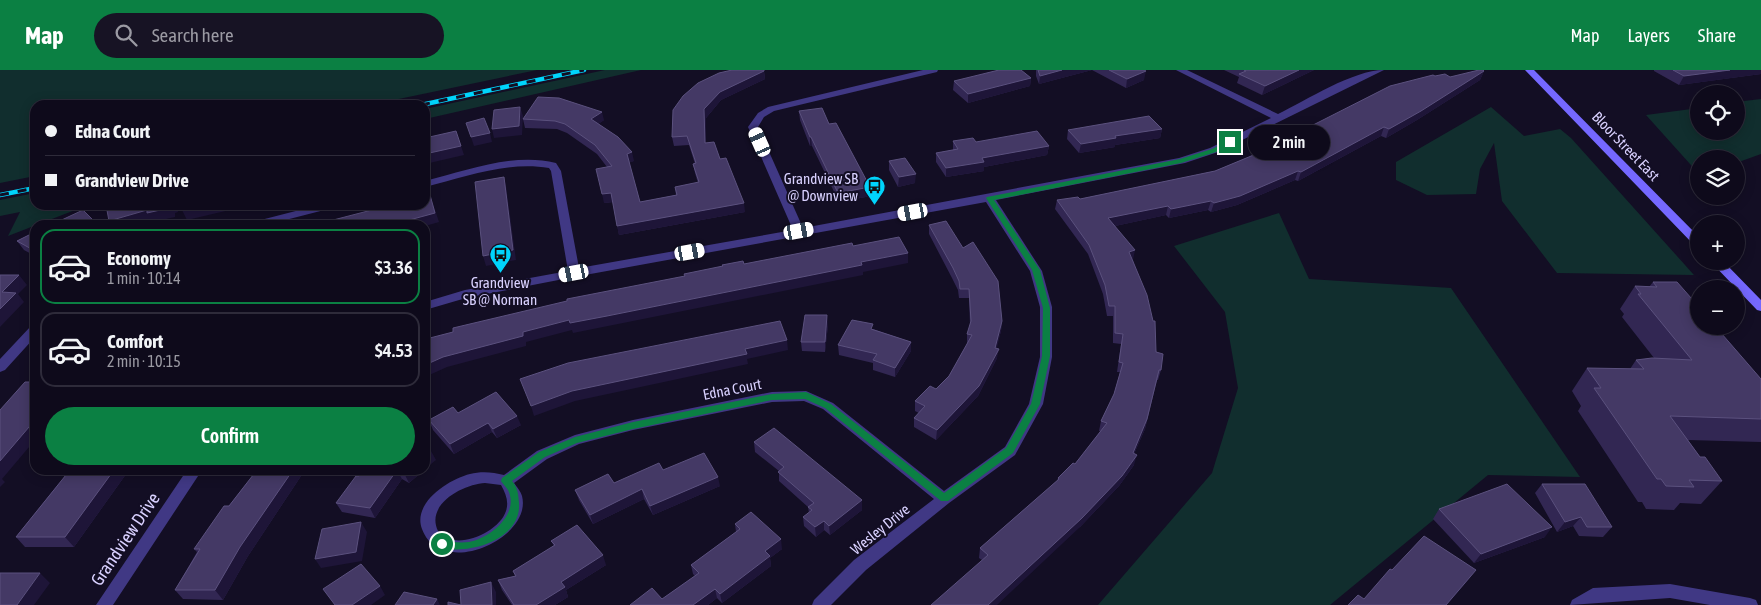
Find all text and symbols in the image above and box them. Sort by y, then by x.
search box [94,13,444,58]
icon: search [112,21,140,49]
text: Map [25,22,64,49]
text: Search here [152,24,234,46]
text: Map [1570,25,1599,46]
text: Layers [1627,25,1670,46]
text: Share [1698,25,1736,46]
map controls [1690,85,1745,335]
button: locate [1690,85,1745,140]
street label: Bloor Street East [1589,108,1663,184]
text: Edna Court [75,120,150,142]
callout: 2 min [1248,124,1330,160]
car [747,125,772,159]
route end [1219,131,1241,153]
text: 2 min [1273,133,1305,151]
button: layers [1690,150,1745,205]
text: Grandview Drive [75,169,189,191]
place label: Grandview SB @ Downview [784,170,858,204]
bus stop icon: Grandview SB @ Downview [862,175,886,206]
car [896,202,929,222]
button: + [1690,215,1745,270]
car [782,221,815,241]
bus stop icon: Grandview SB @ Norman [488,242,512,273]
car [673,242,706,262]
icon: car [47,244,92,289]
text: Economy [107,247,171,269]
text: $3.36 [375,256,413,278]
car [557,263,590,283]
text: 1 min · 10:14 [107,269,181,287]
place label: Grandview SB @ Norman [463,274,537,308]
button: − [1690,280,1745,335]
icon: car [47,327,92,372]
text: Comfort [107,330,163,352]
text: $4.53 [375,339,413,361]
text: 2 min · 10:15 [107,352,181,370]
street label: Edna Court [701,375,763,403]
button: Confirm [45,407,415,465]
street label: Grandview Drive [86,488,164,590]
street label: Wesley Drive [847,500,913,558]
route start [431,533,453,555]

